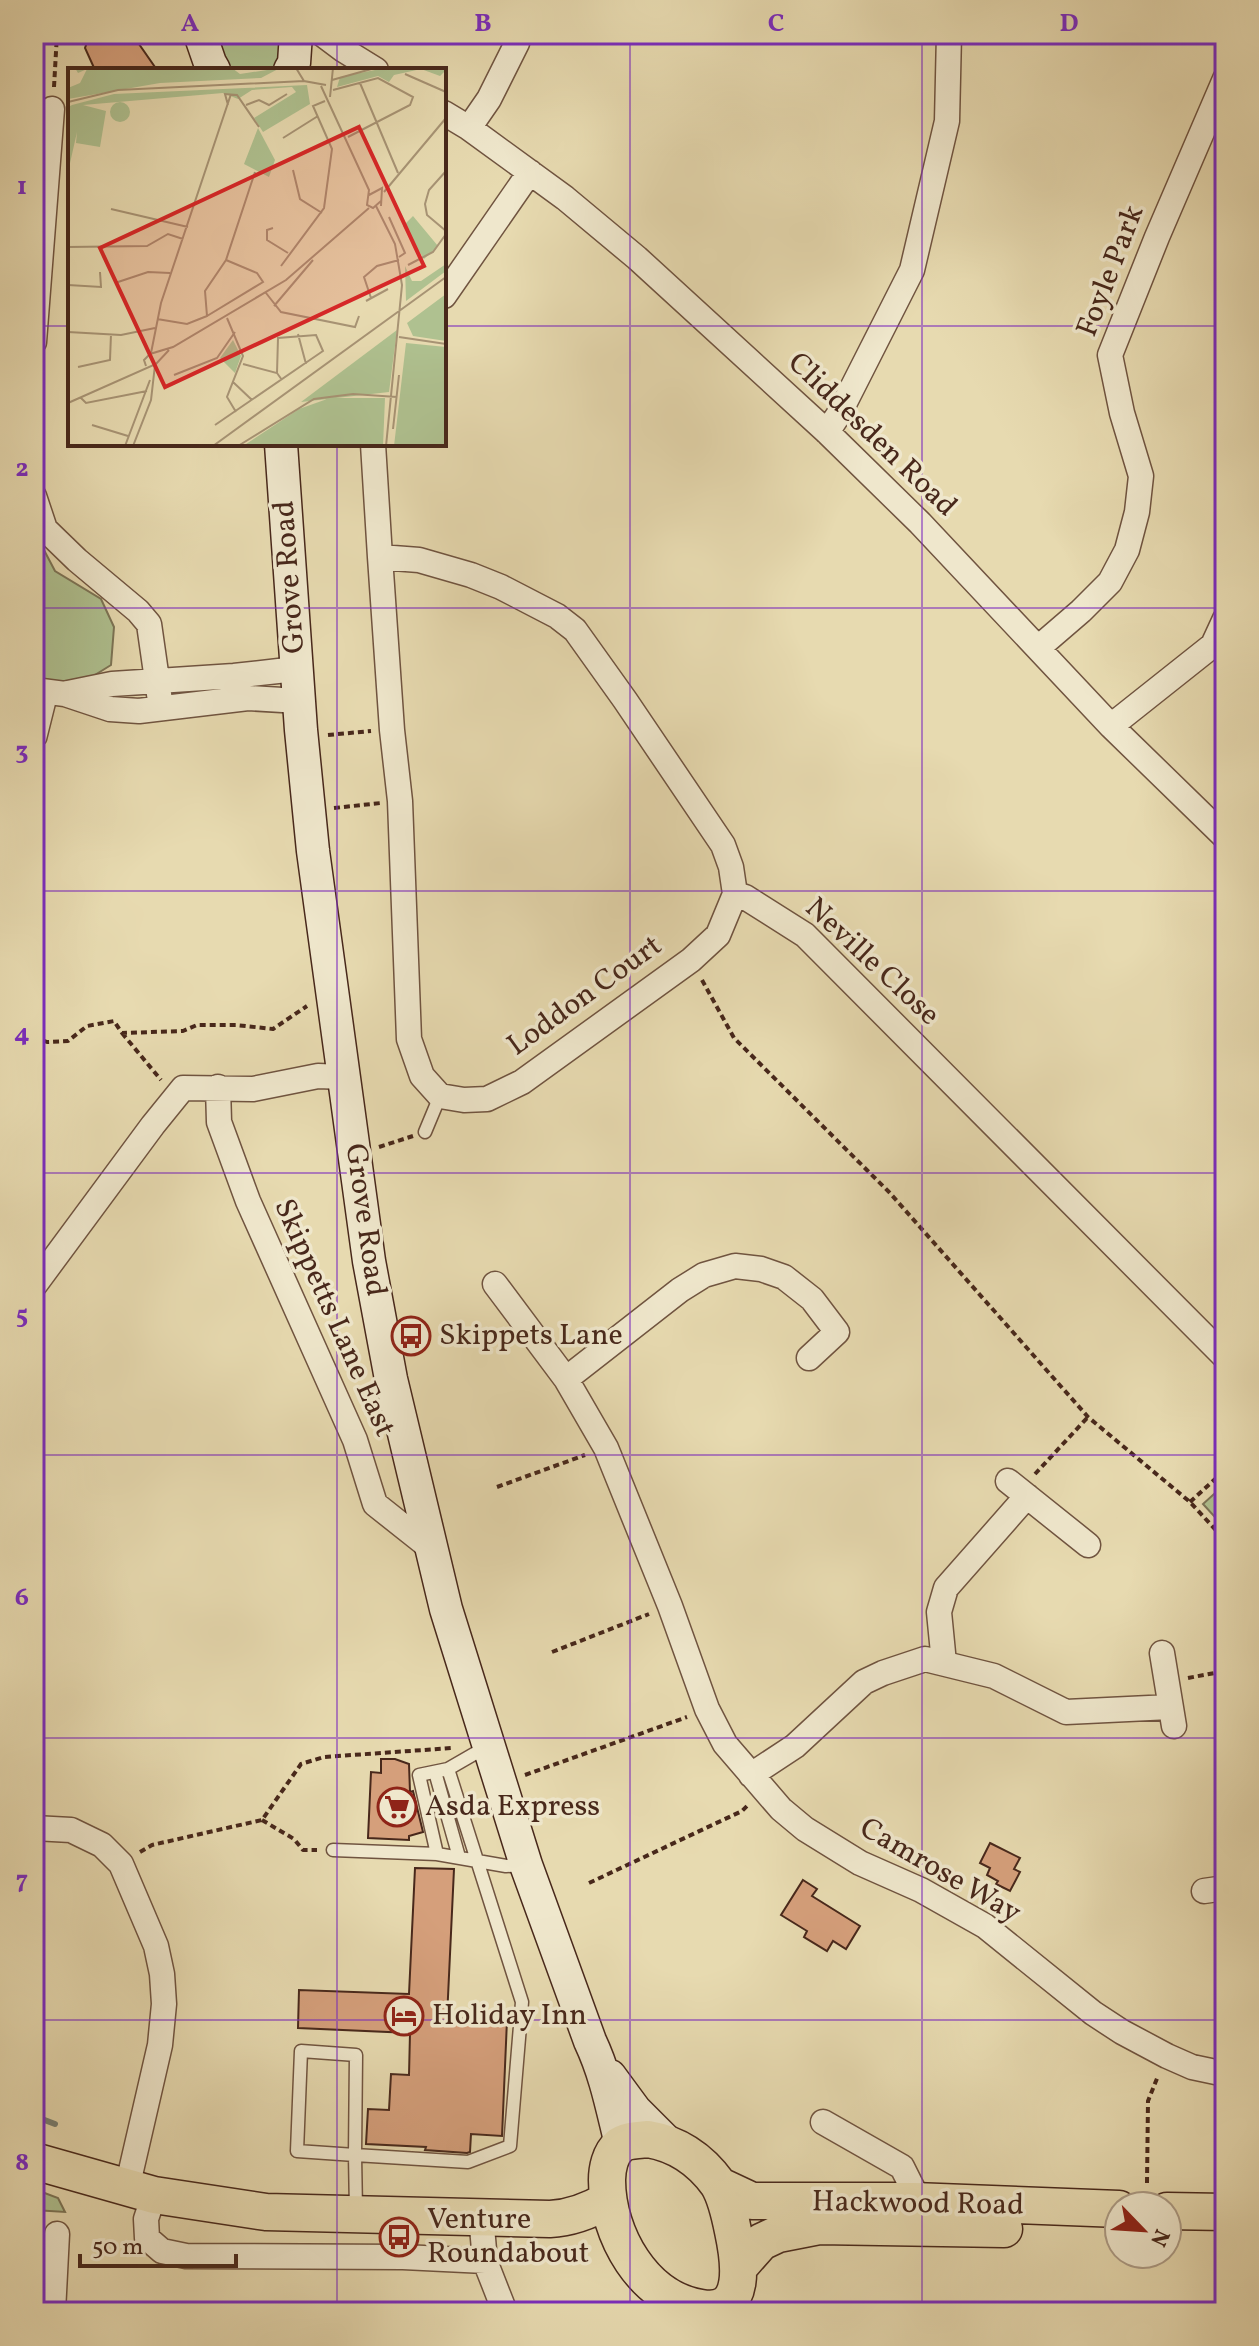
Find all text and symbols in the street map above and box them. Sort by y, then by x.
text: A [181,6,200,42]
text: B [474,6,492,42]
text: C [768,6,784,42]
text: D [1059,6,1079,42]
inset map [68,68,446,446]
text: 1 [17,169,27,205]
street label: Foyle Park [1067,199,1155,343]
street label: Cliddesden Road [778,343,966,527]
text: 2 [15,451,29,487]
street label: Grove Road [264,499,316,655]
text: 3 [15,734,29,770]
street label: Neville Close [795,888,949,1036]
street label: Loddon Court [499,926,671,1066]
text: 4 [14,1016,30,1052]
street label: Grove Road [334,1141,396,1299]
street label: Skippetts Lane East [263,1192,405,1444]
text: 5 [16,1298,28,1334]
bus stop icon: Skippets Lane [390,1315,432,1357]
place label: Skippets Lane [439,1315,623,1357]
text: 6 [15,1580,29,1616]
supermarket icon: Asda Express [376,1786,418,1828]
place label: Asda Express [425,1786,600,1828]
street label: Camrose Way [852,1808,1028,1934]
text: 7 [16,1863,28,1899]
hotel icon: Holiday Inn [383,1995,425,2037]
place label: Holiday Inn [432,1995,587,2037]
text: 8 [15,2145,29,2181]
street label: Hackwood Road [812,2181,1024,2227]
north arrow [1103,2190,1183,2270]
place label: Venture Roundabout [427,2199,589,2275]
bus stop icon: Venture Roundabout [378,2216,420,2258]
scale bar [80,2218,236,2268]
text: N [1141,2224,1176,2251]
text: 50 m [92,2231,144,2265]

